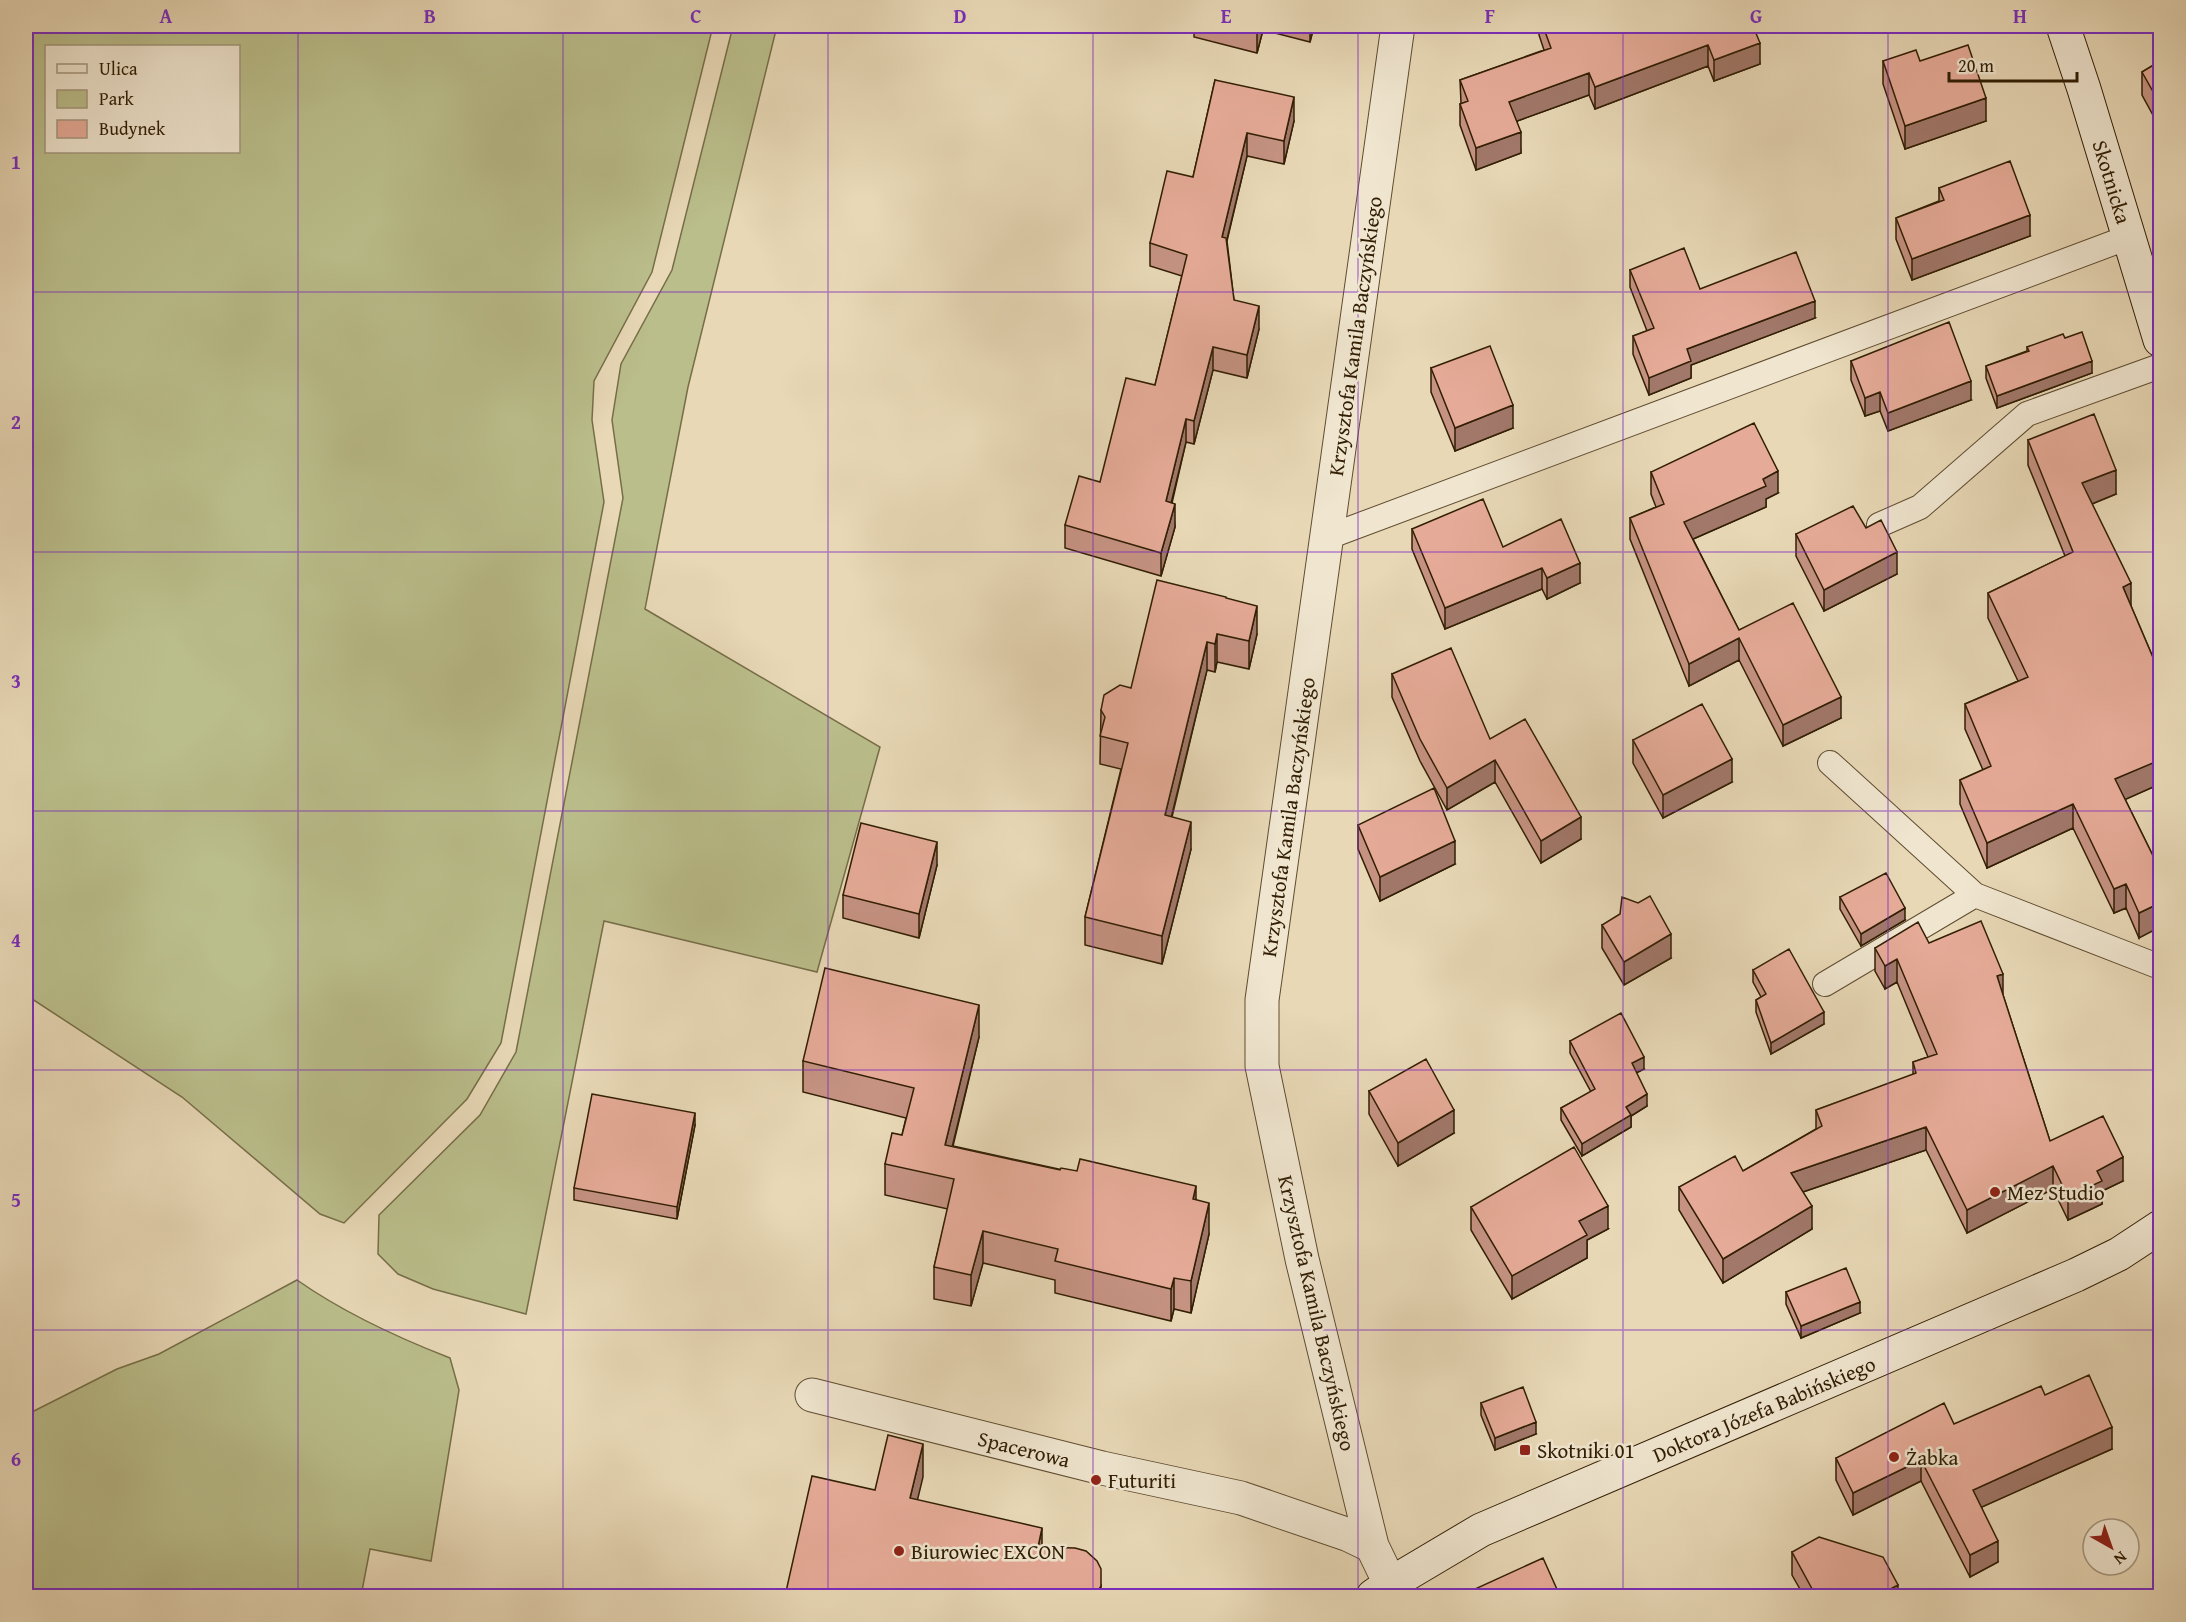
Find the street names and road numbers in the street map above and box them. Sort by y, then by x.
street label: Skotnicka [2085,136,2139,228]
street label: Krzysztofa Kamila Baczyńskiego [1320,194,1390,478]
street label: Krzysztofa Kamila Baczyńskiego [1253,675,1323,959]
street label: Krzysztofa Kamila Baczyńskiego [1270,1172,1364,1454]
street label: Doktora Józefa Babińskiego [1648,1348,1880,1470]
street label: Spacerowa [975,1423,1073,1475]

